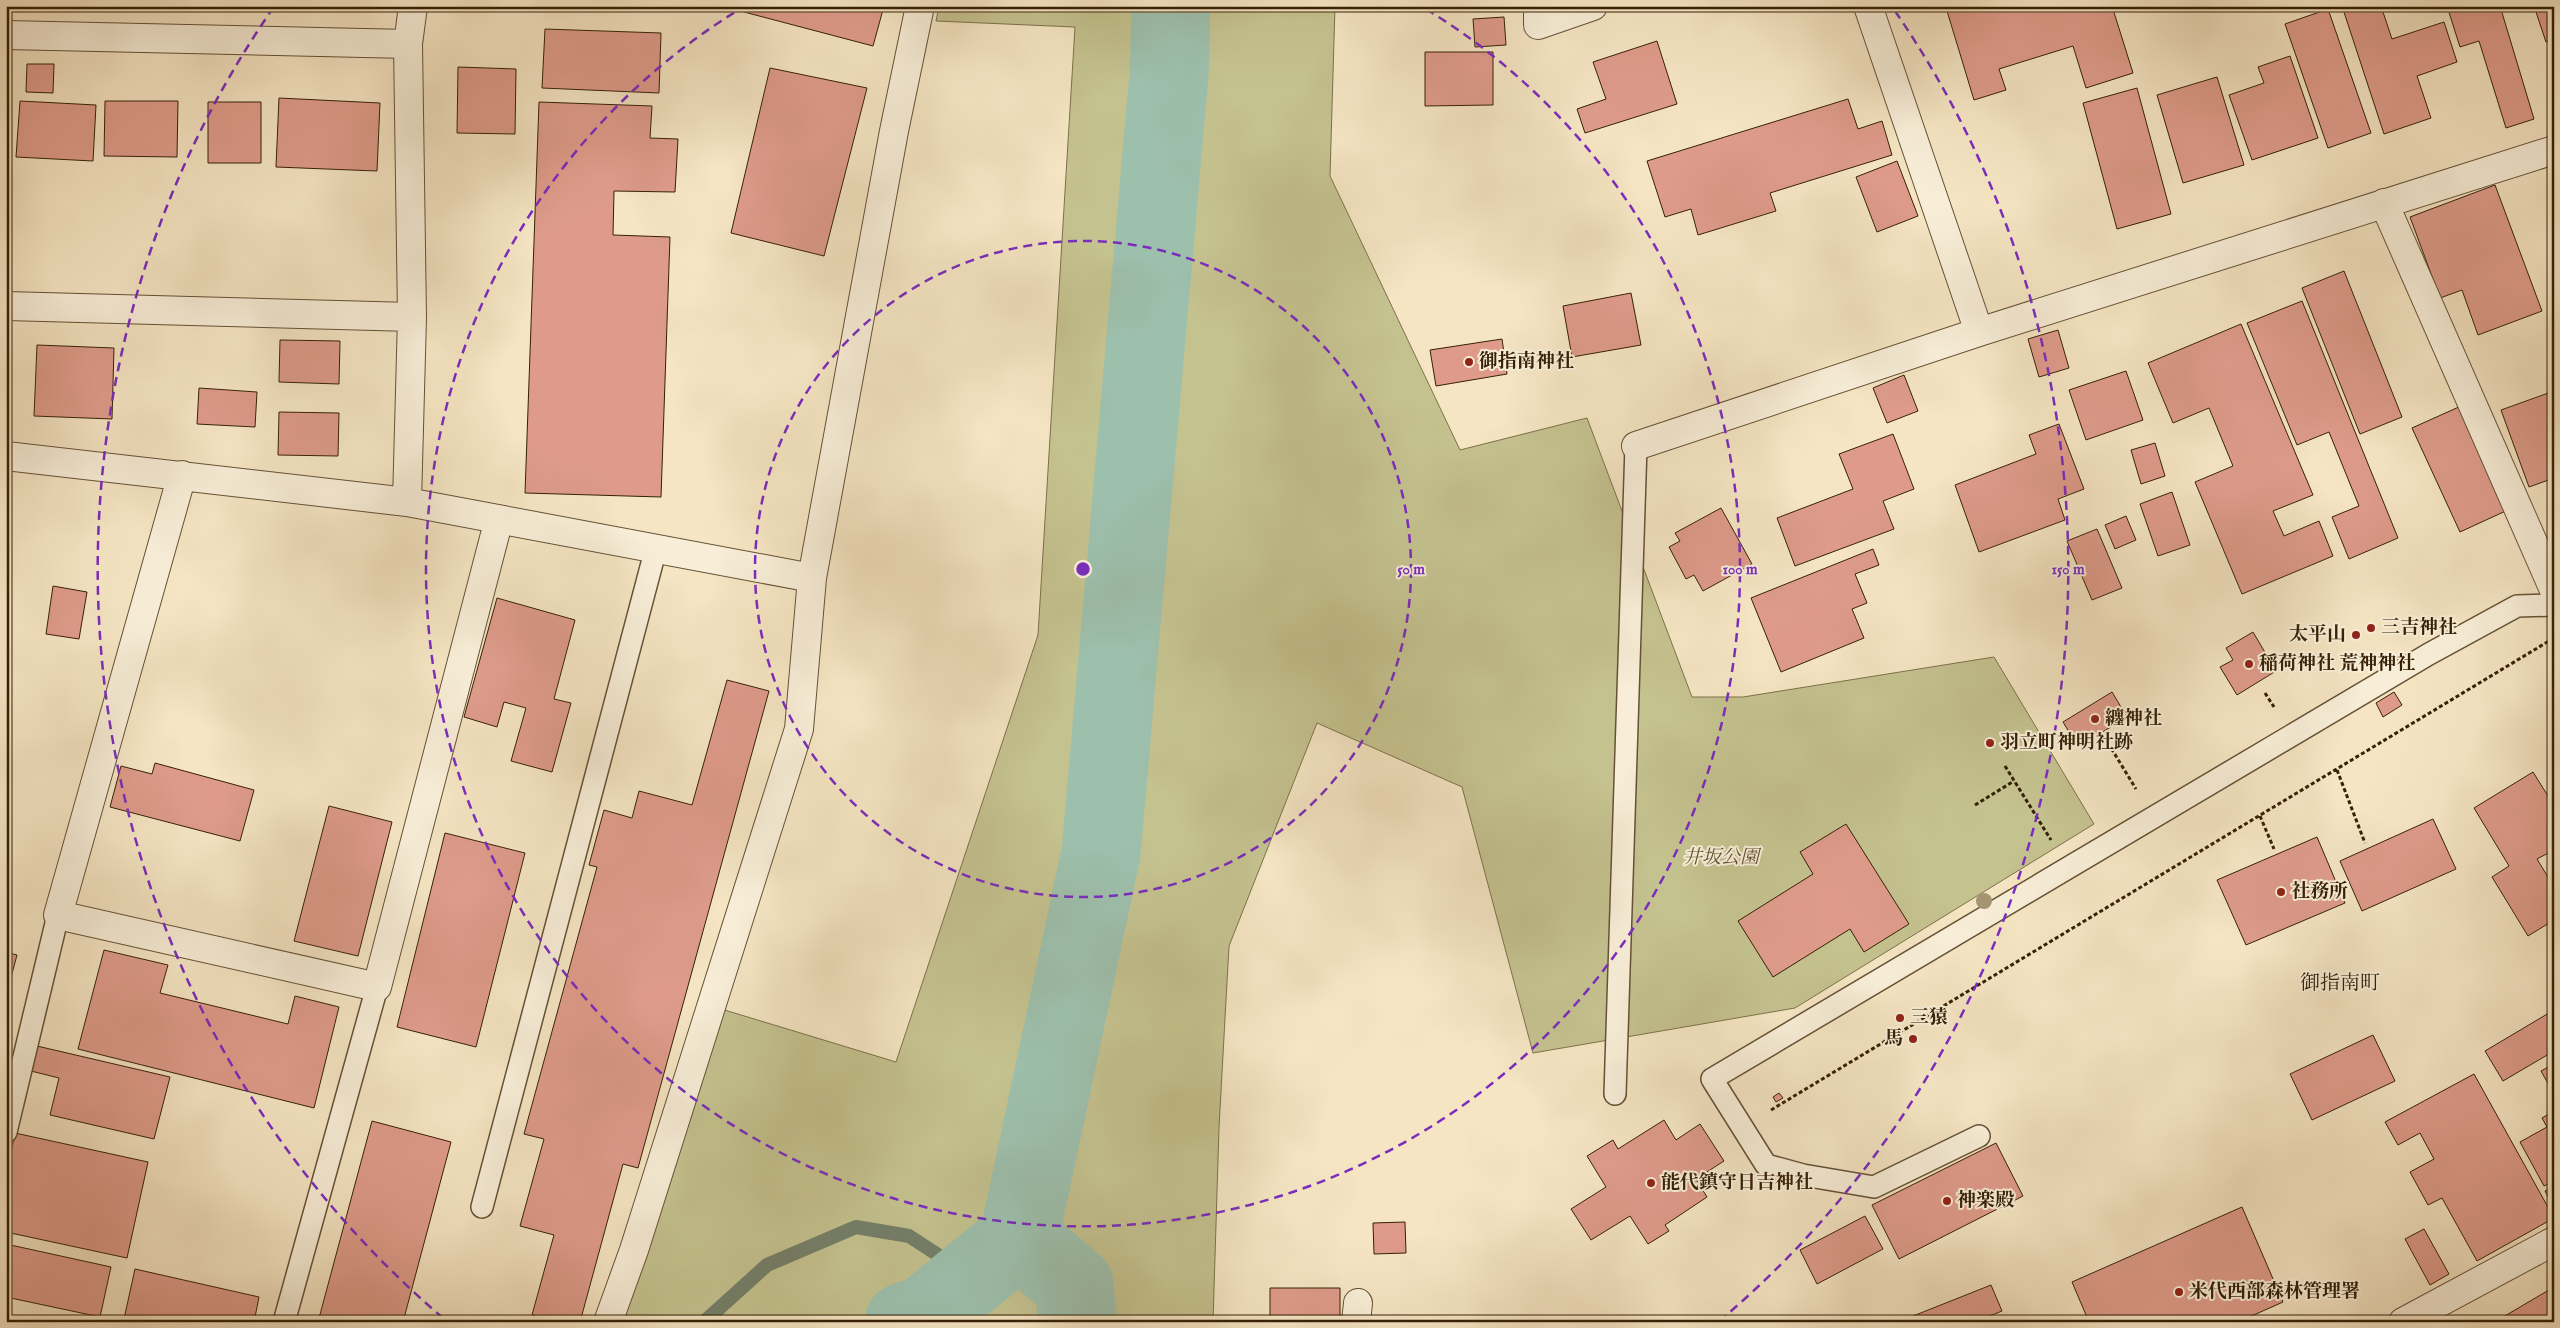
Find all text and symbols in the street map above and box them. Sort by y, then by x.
place label: 御指南神社 [1479,350,1574,374]
marker: 御指南神社 [1463,356,1475,368]
centre of rings [1074,560,1092,578]
text: 50 m [1397,560,1425,579]
text: 100 m [1722,560,1758,579]
text: 150 m [2051,560,2085,579]
place label: 三吉神社 [2381,616,2457,640]
marker: 三吉神社 [2365,622,2377,634]
place label: 太平山 [2289,623,2346,647]
marker: 太平山 [2350,629,2362,641]
place label: 稲荷神社 荒神神社 [2259,652,2415,676]
marker: 稲荷神社 荒神神社 [2243,658,2255,670]
place label: 纏神社 [2105,707,2162,731]
marker: 纏神社 [2089,713,2101,725]
place label: 羽立町神明社跡 [2000,731,2133,755]
marker: 羽立町神明社跡 [1984,737,1996,749]
park label: 井坂公園 [1683,846,1762,870]
place label: 社務所 [2291,880,2348,904]
marker: 社務所 [2275,886,2287,898]
district label: 御指南町 [2300,971,2380,996]
place label: 三猿 [1910,1006,1948,1030]
marker: 三猿 [1894,1012,1906,1024]
place label: 馬 [1884,1027,1903,1051]
marker: 馬 [1907,1033,1919,1045]
place label: 能代鎮守日吉神社 [1661,1171,1813,1195]
marker: 能代鎮守日吉神社 [1645,1177,1657,1189]
place label: 神楽殿 [1957,1189,2015,1213]
marker: 神楽殿 [1941,1195,1953,1207]
place label: 米代西部森林管理署 [2189,1280,2360,1304]
marker: 米代西部森林管理署 [2173,1286,2185,1298]

